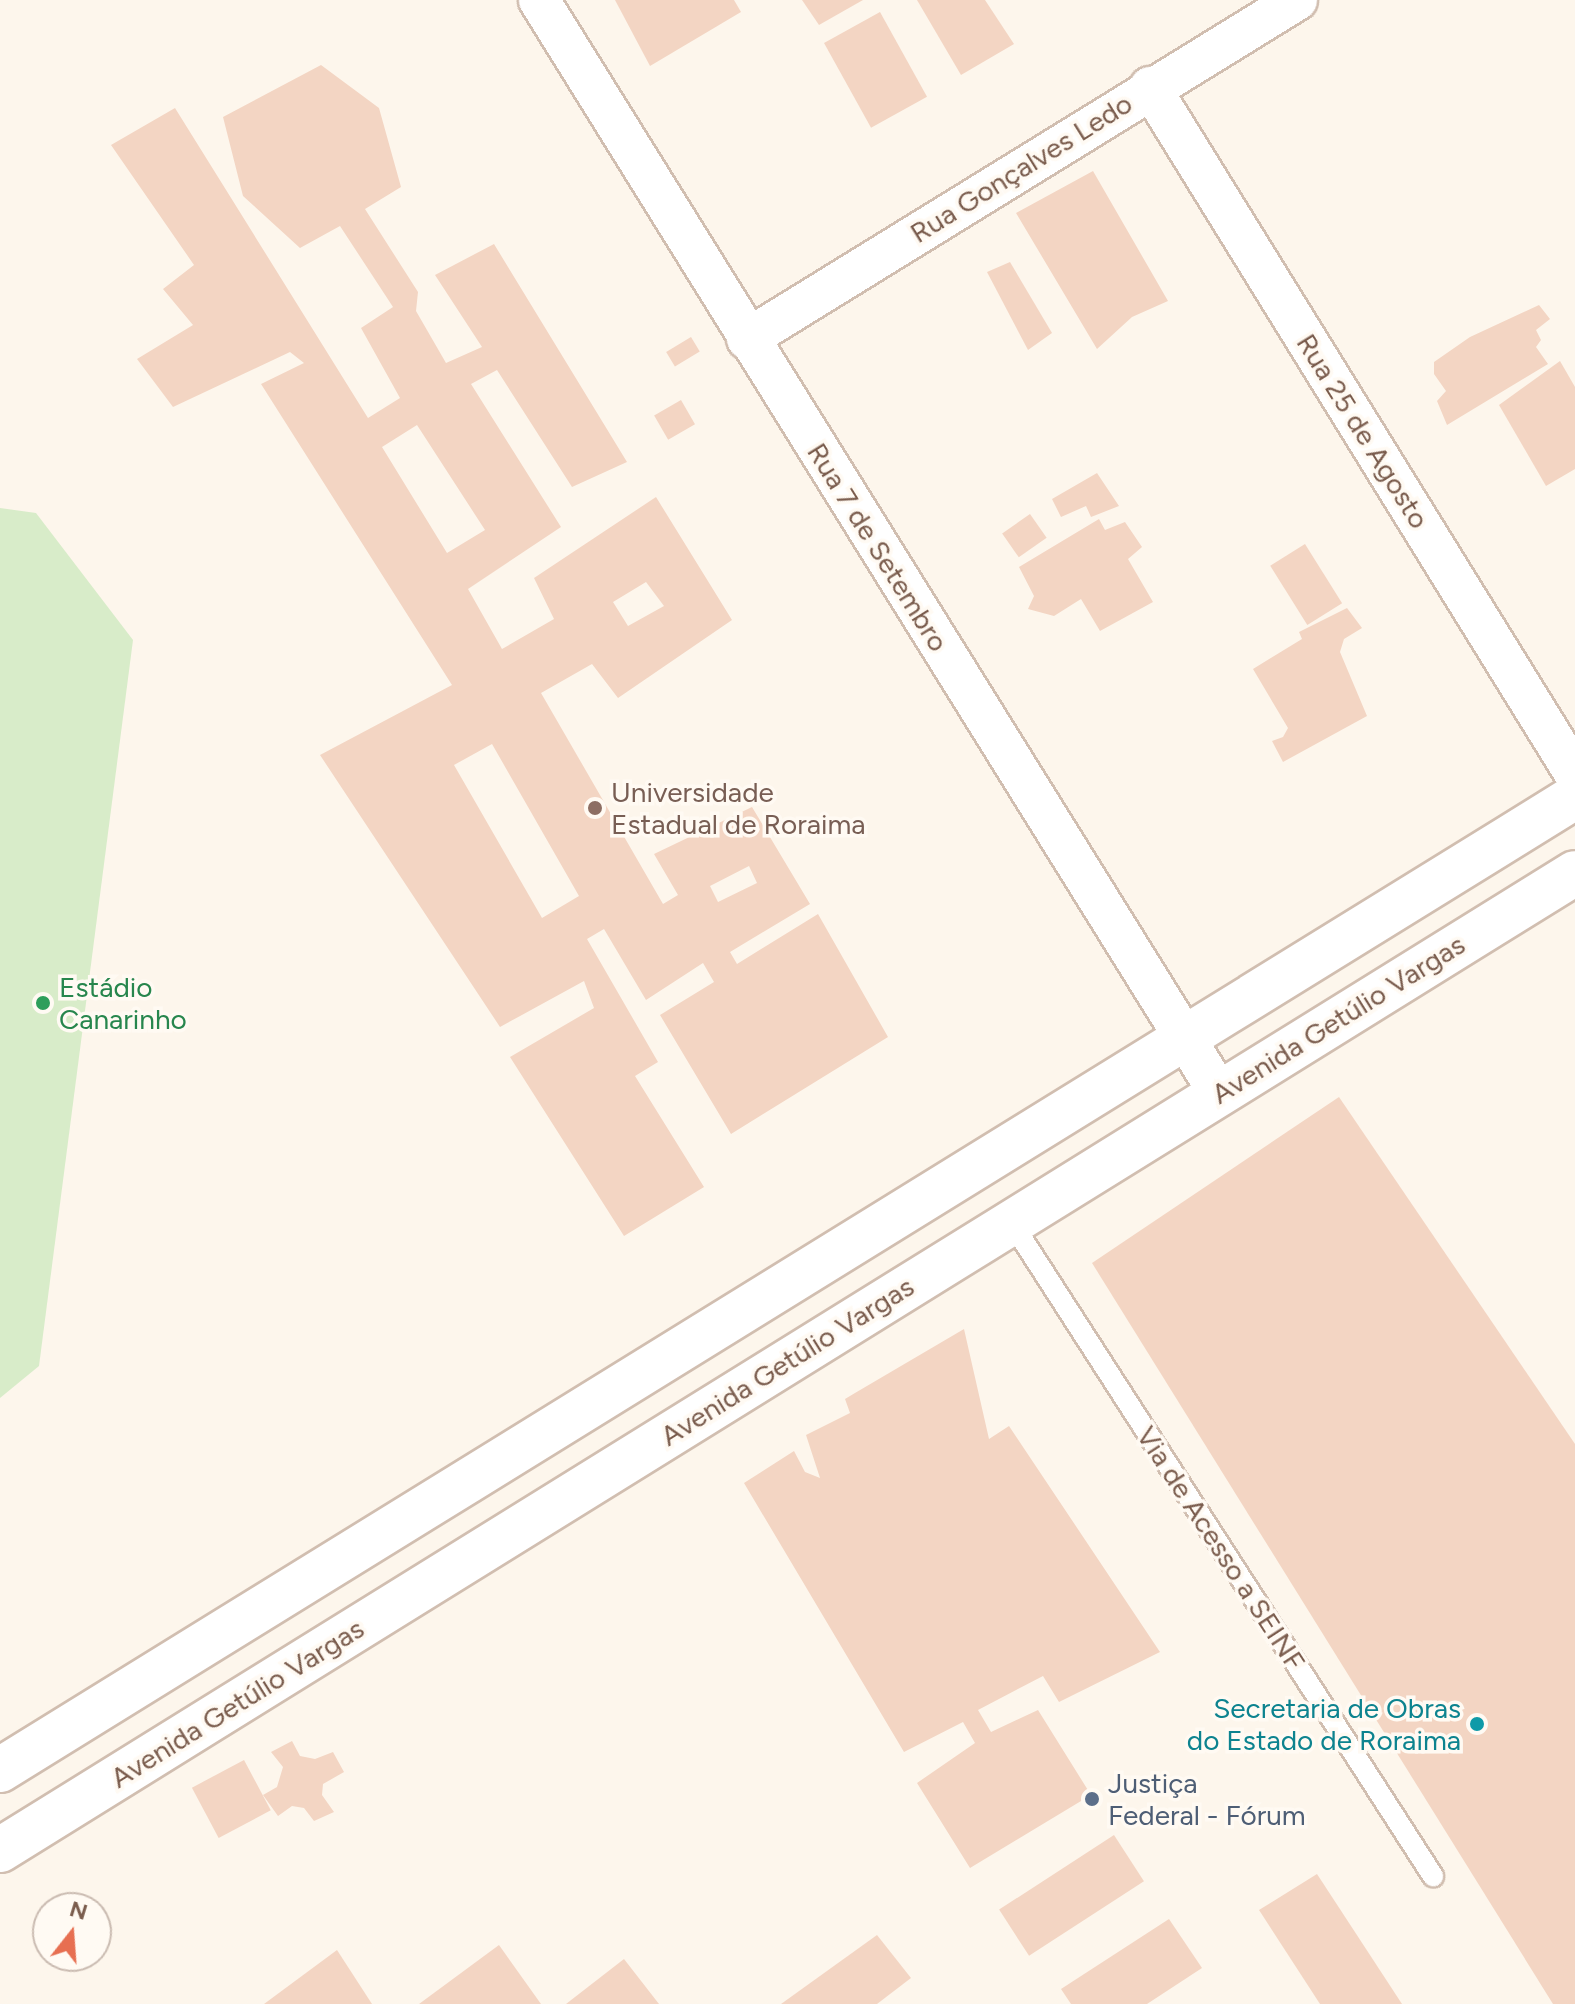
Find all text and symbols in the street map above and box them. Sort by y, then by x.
street label: Rua Gonçalves Ledo [904,86,1138,250]
street label: Rua 25 de Agosto [1290,328,1436,534]
street label: Rua 7 de Setembro [800,437,956,657]
place label: Universidade Estadual de Roraima [611,775,866,841]
marker: Universidade Estadual de Roraima [586,799,604,817]
street label: Avenida Getúlio Vargas [1205,927,1471,1111]
place label: Estádio Canarinho [59,970,187,1036]
marker: Estádio Canarinho [34,994,52,1012]
street label: Avenida Getúlio Vargas [654,1269,920,1453]
street label: Via de Acesso a SEINF [1130,1420,1312,1676]
street label: Avenida Getúlio Vargas [104,1611,370,1795]
place label: Secretaria de Obras do Estado de Roraima [1187,1691,1461,1757]
marker: Secretaria de Obras do Estado de Roraima [1468,1715,1486,1733]
place label: Justiça Federal - Fórum [1108,1766,1306,1832]
marker: Justiça Federal - Fórum [1083,1790,1101,1808]
north arrow [32,1892,112,1972]
text: N [66,1895,91,1926]

